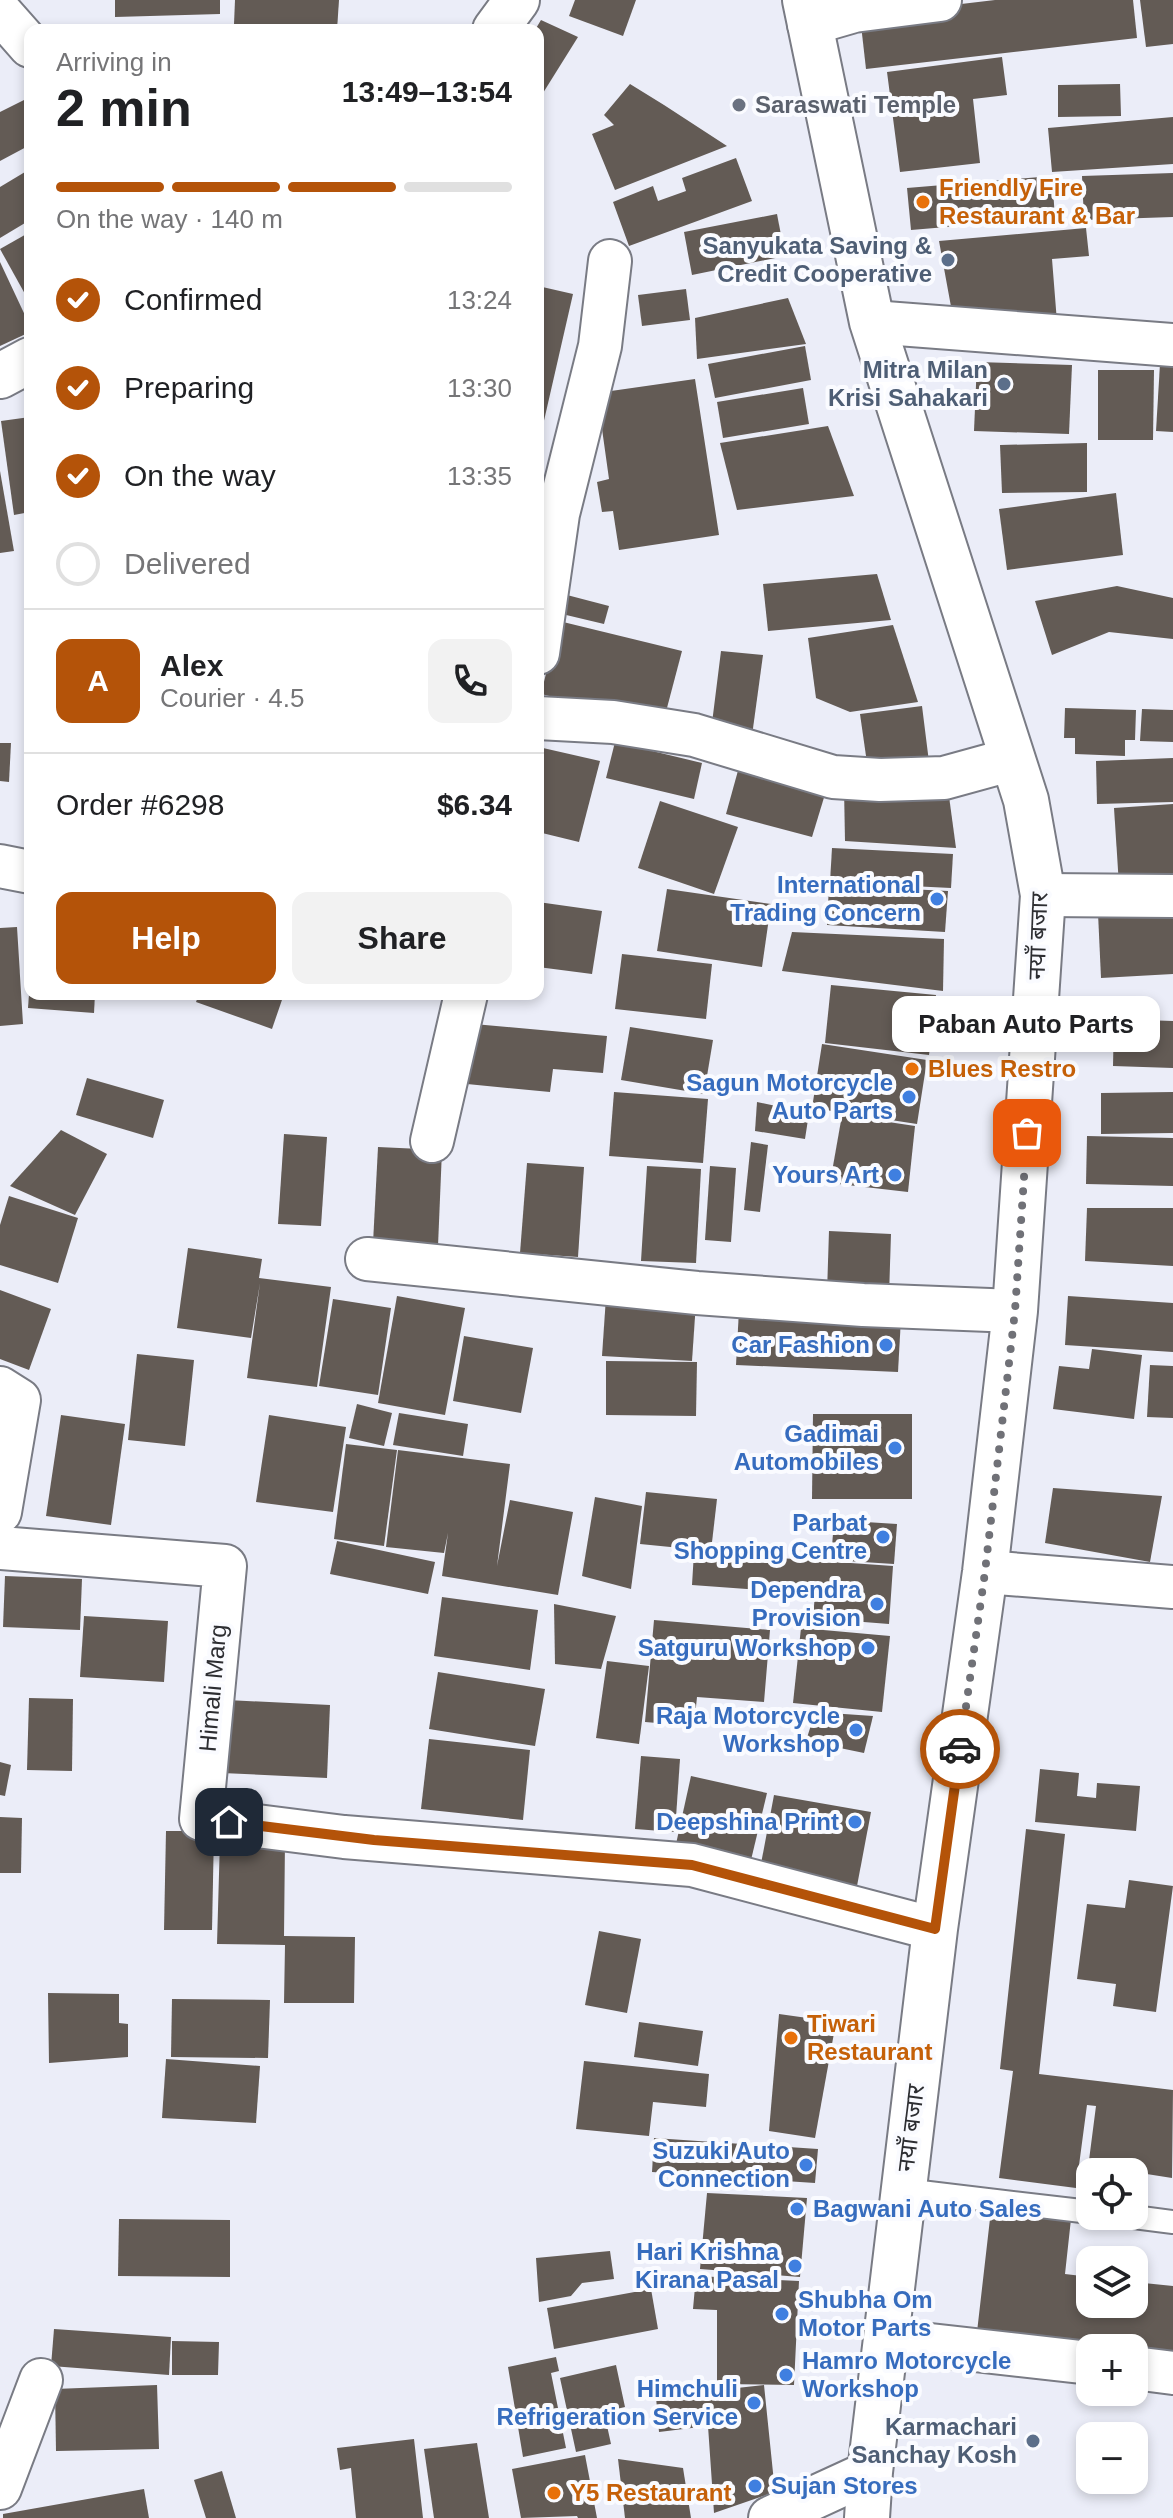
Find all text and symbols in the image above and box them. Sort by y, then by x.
text: Arriving in [56,47,172,77]
text: 13:49–13:54 [342,75,512,108]
text: 2 min [56,79,192,137]
place label: Saraswati Temple [755,91,956,118]
marker: Saraswati Temple [730,96,748,114]
place label: Friendly Fire Restaurant & Bar [939,174,1135,229]
marker: Friendly Fire Restaurant & Bar [914,193,932,211]
text: On the way · 140 m [56,204,283,234]
place label: Sanyukata Saving & Credit Cooperative [703,232,932,287]
marker: Sanyukata Saving & Credit Cooperative [939,251,957,269]
icon: check [56,278,100,322]
text: Confirmed [124,283,262,316]
text: 13:24 [447,285,512,315]
place label: Mitra Milan Krisi Sahakari [828,356,988,411]
icon: check [56,366,100,410]
text: Preparing [124,371,254,404]
text: 13:30 [447,373,512,403]
marker: Mitra Milan Krisi Sahakari [995,375,1013,393]
icon: check [56,454,100,498]
text: On the way [124,459,276,492]
text: 13:35 [447,461,512,491]
text: Delivered [124,547,251,580]
button: phone [428,639,512,723]
text: Alex [160,649,223,682]
text: A [87,664,109,697]
text: Courier · 4.5 [160,683,305,713]
text: Order #6298 [56,788,224,821]
text: $6.34 [437,788,512,821]
place label: International Trading Concern [730,871,921,926]
marker: International Trading Concern [928,890,946,908]
street label: नयाँ बजार [1022,891,1053,980]
button: Help [56,892,276,984]
button: Share [292,892,512,984]
callout: Paban Auto Parts [893,997,1161,1053]
text: Paban Auto Parts [918,1009,1134,1039]
place label: Blues Restro [928,1055,1076,1082]
marker: Blues Restro [903,1060,921,1078]
place label: Sagun Motorcycle Auto Parts [686,1069,893,1124]
marker: Sagun Motorcycle Auto Parts [900,1088,918,1106]
pin [993,1099,1061,1167]
icon: bag [1005,1111,1049,1155]
place label: Yours Art [772,1161,879,1188]
marker: Yours Art [886,1166,904,1184]
place label: Car Fashion [731,1331,870,1358]
marker: Car Fashion [877,1336,895,1354]
place label: Gadimai Automobiles [734,1420,879,1475]
marker: Gadimai Automobiles [886,1439,904,1457]
place label: Parbat Shopping Centre [674,1509,867,1564]
marker: Parbat Shopping Centre [874,1528,892,1546]
place label: Dependra Provision [750,1576,862,1631]
marker: Dependra Provision [868,1595,886,1613]
street label: Himali Marg [193,1623,232,1753]
place label: Satguru Workshop [638,1634,852,1661]
marker: Satguru Workshop [859,1639,877,1657]
place label: Raja Motorcycle Workshop [656,1702,840,1757]
courier [920,1709,1000,1789]
marker: Raja Motorcycle Workshop [847,1721,865,1739]
icon: car [938,1727,982,1771]
pin [195,1788,263,1856]
icon: home [207,1800,251,1844]
place label: Deepshina Print [656,1808,839,1835]
marker: Deepshina Print [846,1813,864,1831]
place label: Tiwari Restaurant [807,2010,932,2065]
marker: Tiwari Restaurant [782,2029,800,2047]
street label: नयाँ बजार [892,2082,929,2173]
place label: Suzuki Auto Connection [652,2137,790,2192]
marker: Suzuki Auto Connection [797,2156,815,2174]
map controls [1076,2158,1148,2494]
button: locate [1076,2158,1148,2230]
place label: Bagwani Auto Sales [813,2195,1042,2222]
marker: Bagwani Auto Sales [788,2200,806,2218]
place label: Hari Krishna Kirana Pasal [635,2238,780,2293]
button: layers [1076,2246,1148,2318]
marker: Hari Krishna Kirana Pasal [786,2257,804,2275]
place label: Shubha Om Motor Parts [798,2286,933,2341]
marker: Shubha Om Motor Parts [773,2305,791,2323]
button: + [1076,2334,1148,2406]
place label: Hamro Motorcycle Workshop [802,2347,1011,2402]
marker: Hamro Motorcycle Workshop [777,2366,795,2384]
place label: Himchuli Refrigeration Service [497,2375,738,2430]
marker: Himchuli Refrigeration Service [745,2394,763,2412]
place label: Karmachari Sanchay Kosh [852,2413,1017,2468]
button: − [1076,2422,1148,2494]
marker: Karmachari Sanchay Kosh [1024,2432,1042,2450]
place label: Sujan Stores [771,2472,918,2499]
marker: Sujan Stores [746,2477,764,2495]
place label: Y5 Restaurant [570,2479,731,2506]
marker: Y5 Restaurant [545,2484,563,2502]

